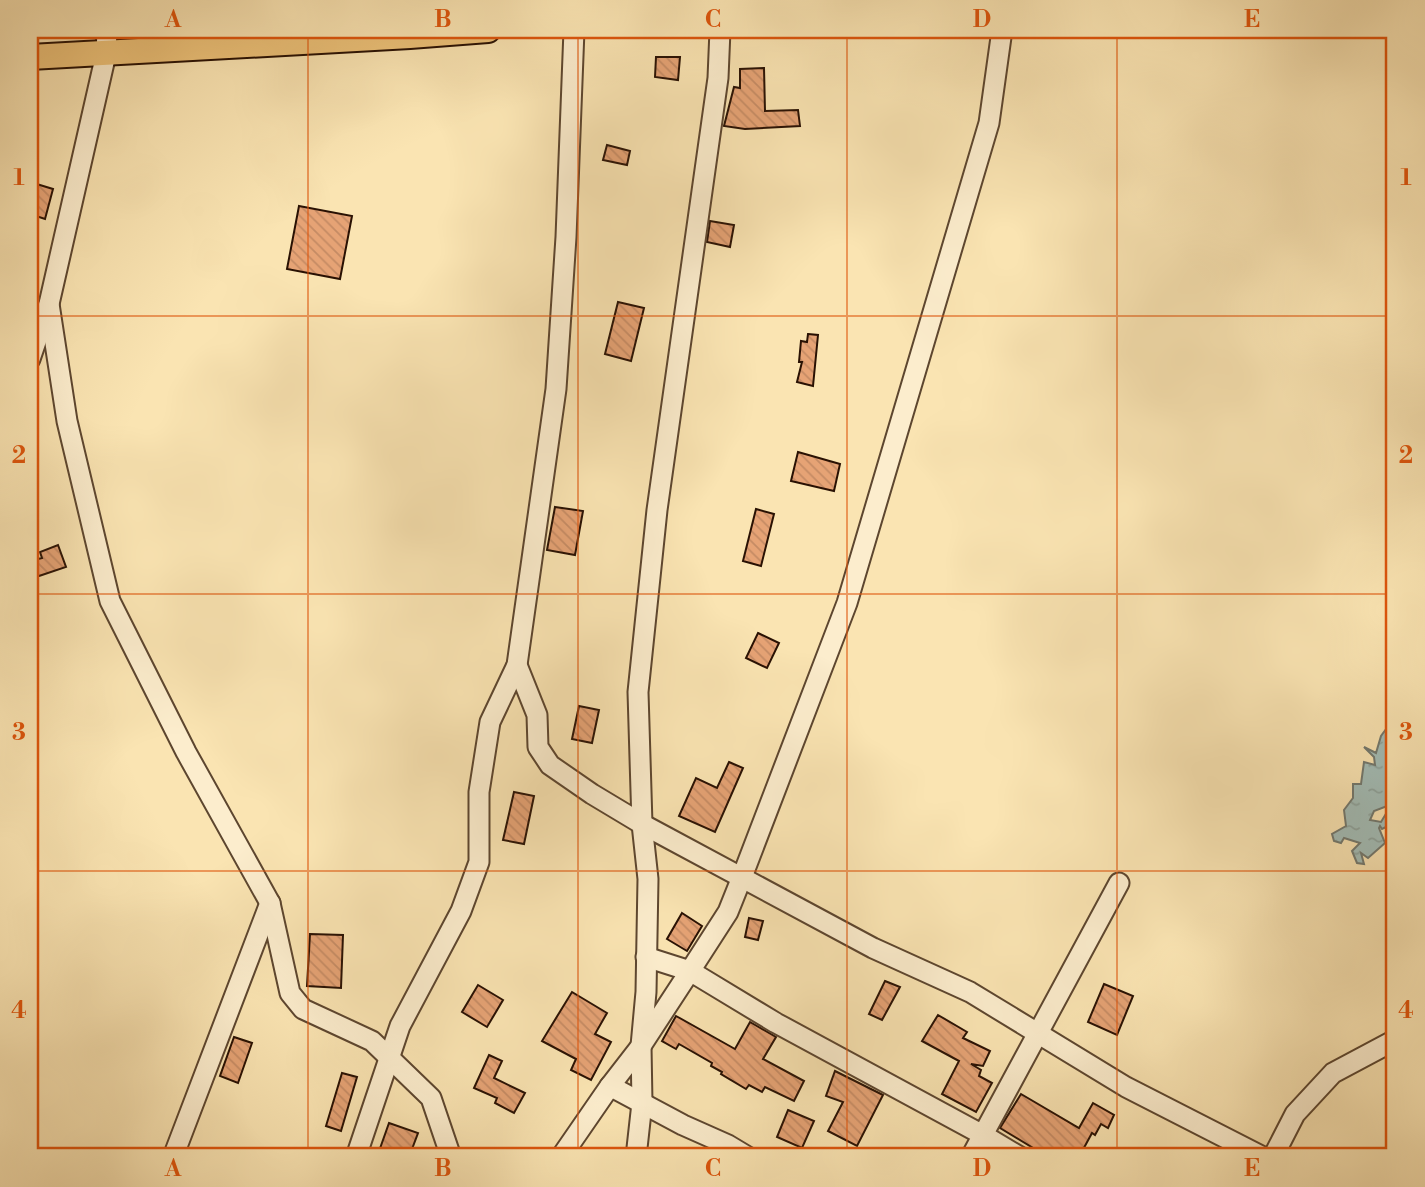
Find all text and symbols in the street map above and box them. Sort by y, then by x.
text: A [164,6,182,34]
text: B [434,6,452,34]
text: C [705,6,721,34]
text: D [973,6,991,34]
text: E [1244,6,1260,34]
text: 1 [13,164,25,192]
text: 1 [1400,164,1412,192]
text: 2 [12,442,26,470]
text: 2 [1399,442,1413,470]
text: 3 [12,719,26,747]
text: 3 [1399,719,1413,747]
text: 4 [11,997,27,1025]
text: 4 [1398,997,1414,1025]
text: A [164,1155,182,1183]
text: B [434,1155,452,1183]
text: C [705,1155,721,1183]
text: D [973,1155,991,1183]
text: E [1244,1155,1260,1183]

